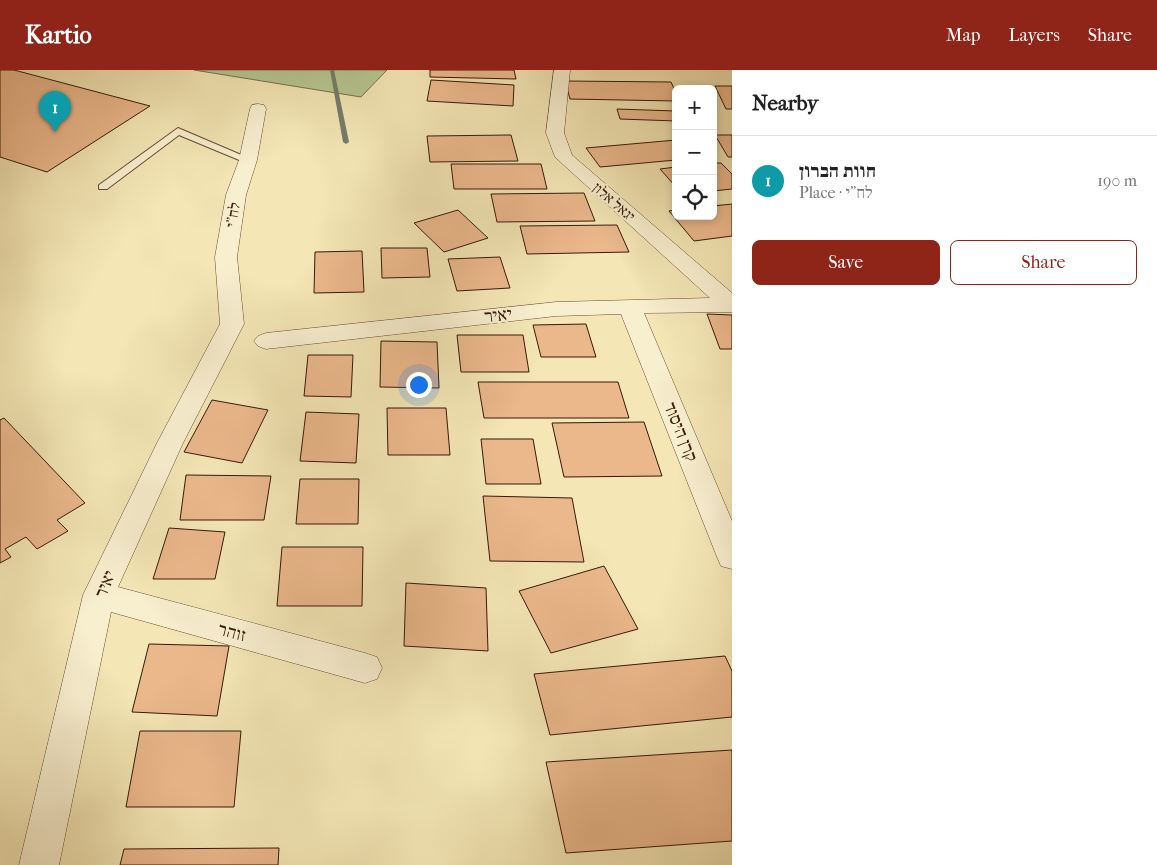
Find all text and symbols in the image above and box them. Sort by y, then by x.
text: Kartio [25,21,92,49]
text: Map [946,25,980,46]
text: Layers [1008,25,1060,46]
text: Share [1088,25,1132,46]
map controls [672,85,717,220]
button: + [672,85,717,130]
pin: 1 [39,91,71,132]
text: Nearby [752,91,818,115]
button: − [672,130,717,175]
text: חוות הברון [799,160,876,182]
text: 1 [765,171,771,190]
text: 190 m [1097,171,1137,190]
button: locate [672,175,717,220]
street label: יגאל אלון [589,179,639,225]
text: Place · לח"י [799,183,873,202]
street label: לח"י [222,201,244,229]
button: Save [752,240,940,285]
button: Share [950,240,1137,285]
street label: יאיר [483,304,513,327]
your location [406,372,432,398]
street label: קרן היסוד [659,399,702,465]
street label: יאיר [90,567,121,601]
street label: זוהר [216,619,248,646]

